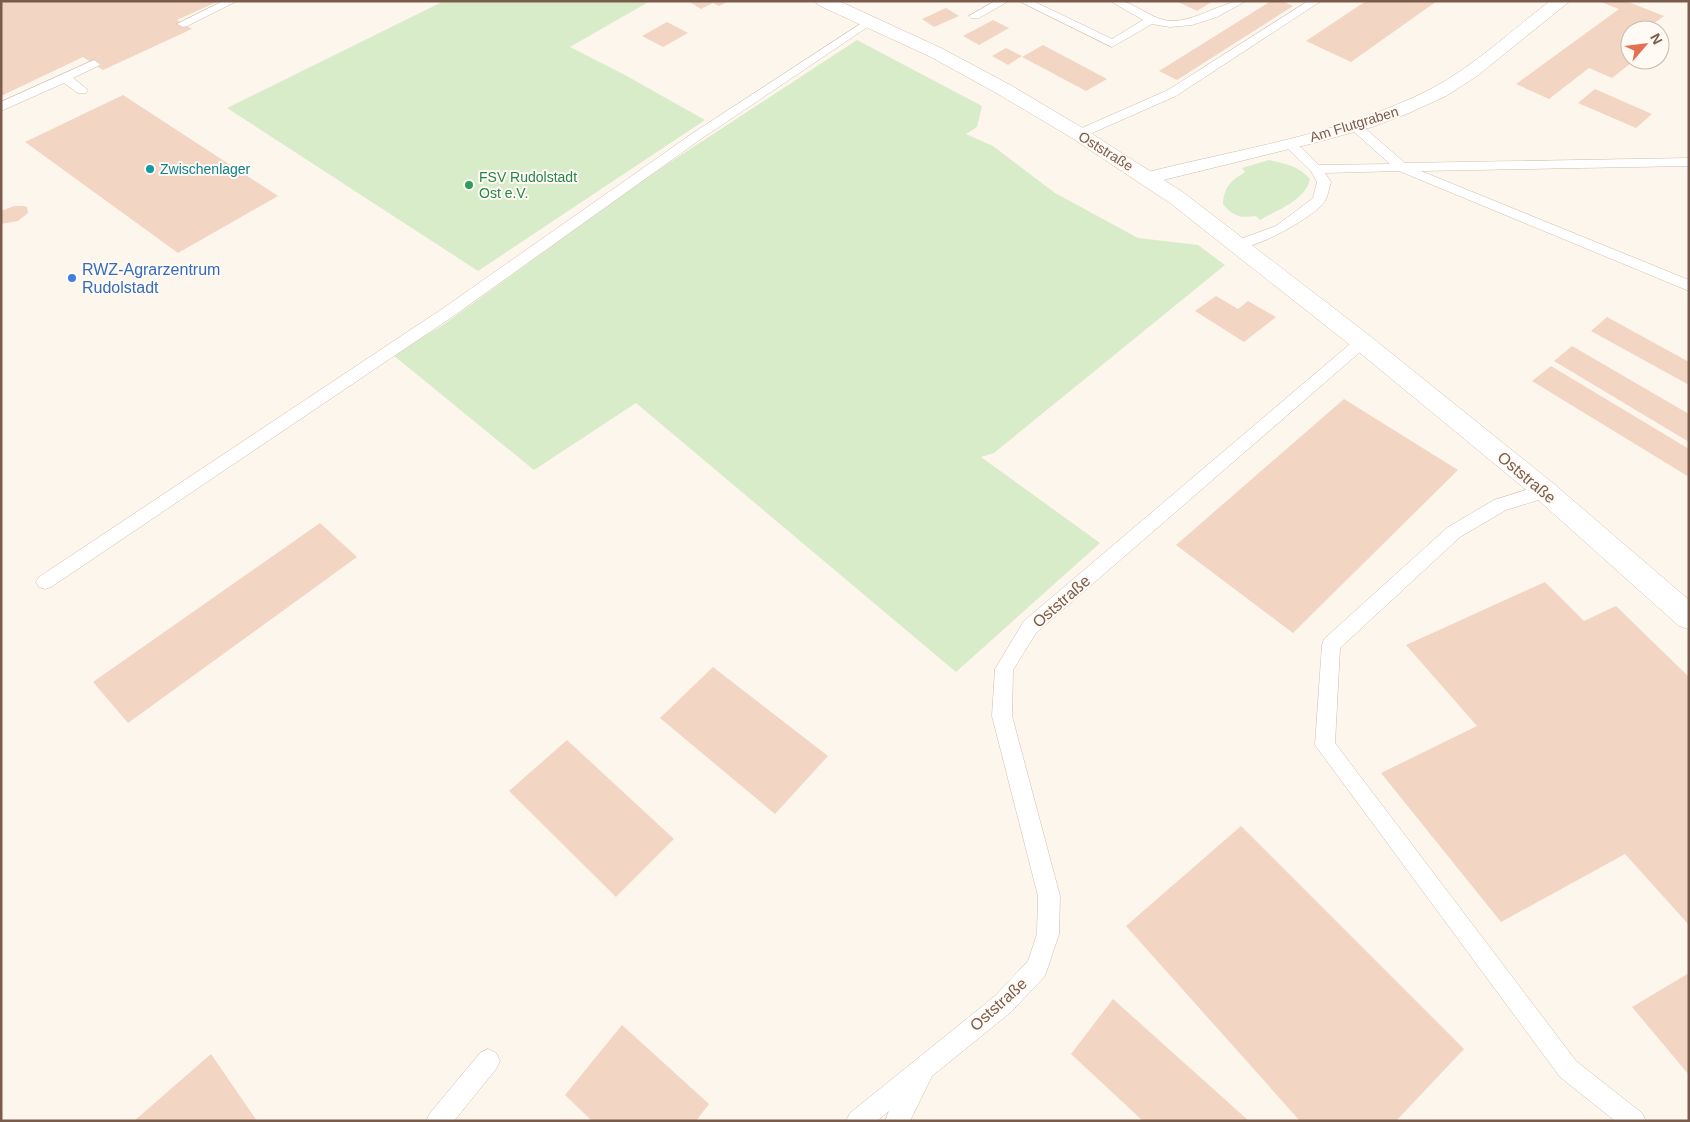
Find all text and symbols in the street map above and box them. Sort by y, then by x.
north arrow [1620,20,1670,70]
text: N [1647,31,1666,47]
street label: Am Flutgraben [1308,103,1400,145]
street label: Oststraße [1076,128,1136,174]
place label: Zwischenlager [160,161,251,177]
marker: Zwischenlager [144,163,156,175]
place label: FSV Rudolstadt Ost e.V. [479,169,577,201]
marker: FSV Rudolstadt Ost e.V. [463,179,475,191]
place label: RWZ-Agrarzentrum Rudolstadt [82,261,220,296]
marker: RWZ-Agrarzentrum Rudolstadt [66,272,78,284]
street label: Oststraße [1494,448,1559,507]
street label: Oststraße [1029,572,1093,631]
street label: Oststraße [967,974,1030,1034]

